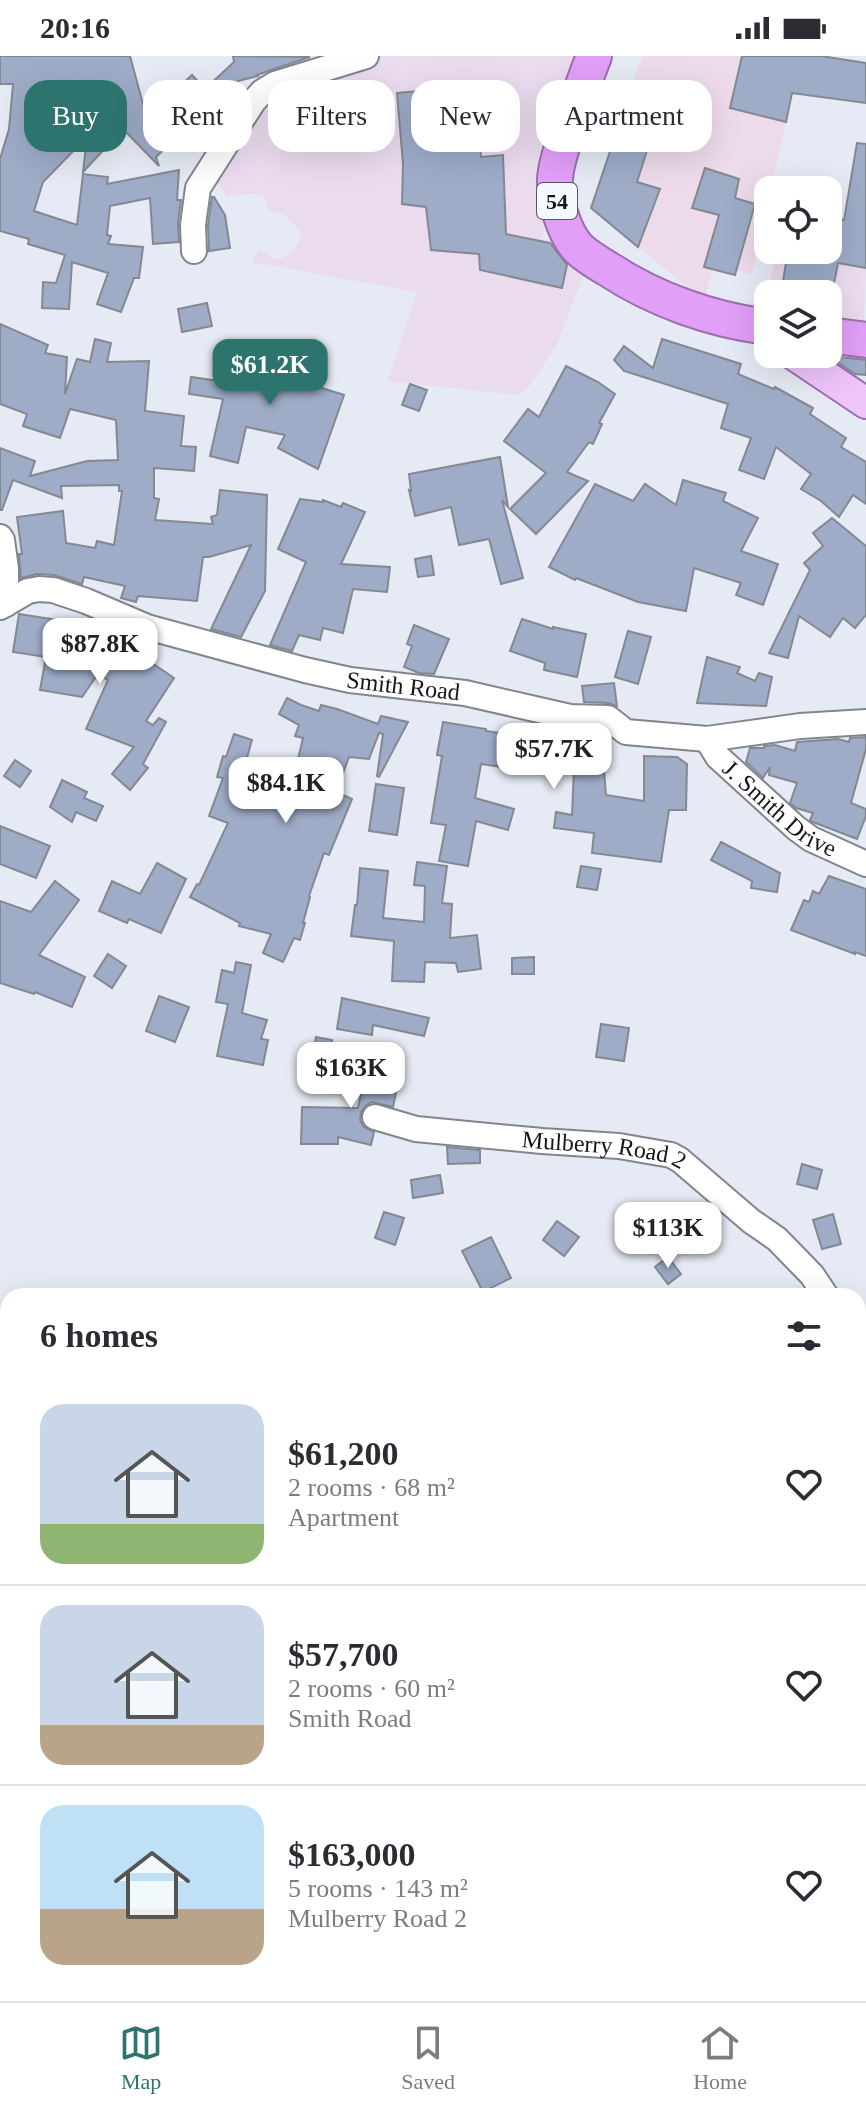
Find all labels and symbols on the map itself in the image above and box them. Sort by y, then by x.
road number: 54 [537,183,577,219]
pin: $61.2K [205,339,335,407]
pin: $87.8K [35,618,165,686]
street label: Smith Road [345,667,461,705]
pin: $57.7K [489,723,619,791]
street label: J. Smith Drive [718,755,841,862]
pin: $84.1K [221,757,351,825]
pin: $163K [295,1042,407,1110]
street label: Mulberry Road 2 [521,1126,691,1174]
pin: $113K [612,1202,724,1270]

